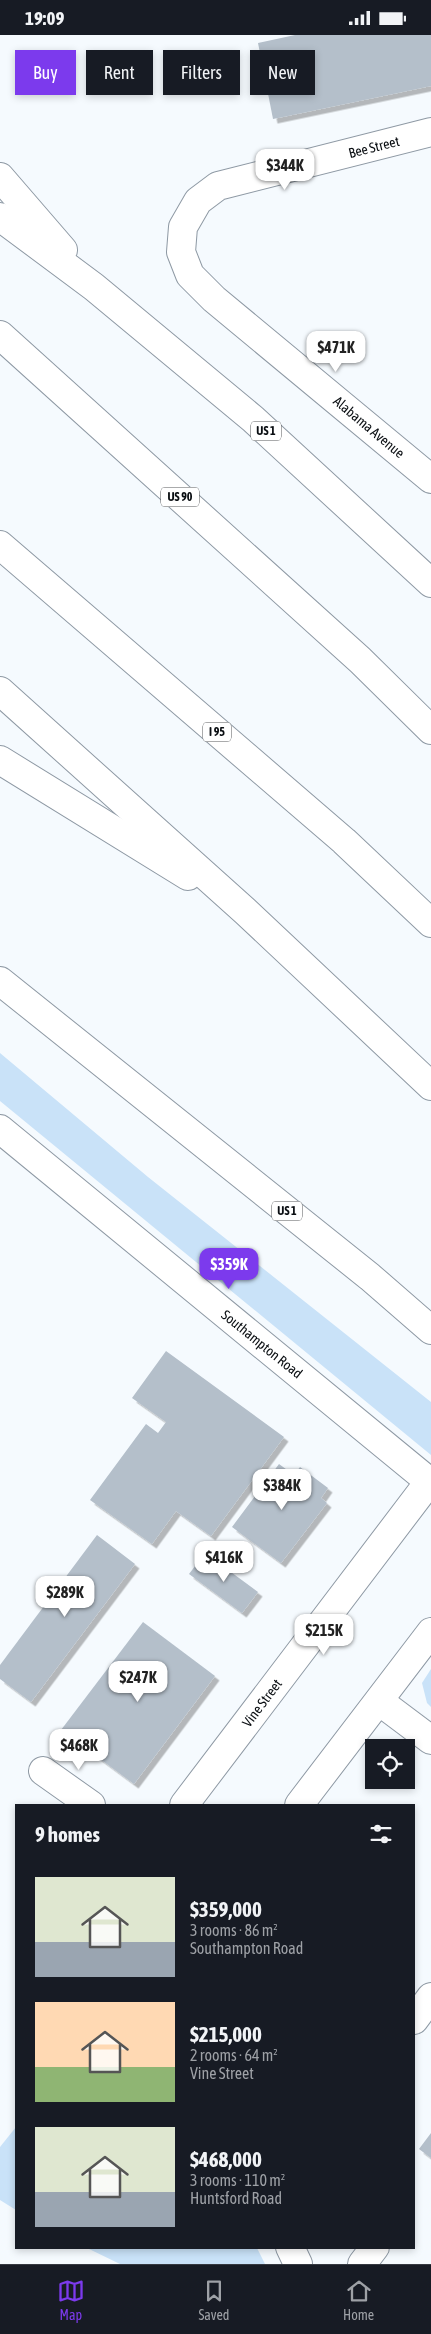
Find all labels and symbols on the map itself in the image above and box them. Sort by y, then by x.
street label: Bee Street [347,133,401,161]
pin: $344K [250,149,320,191]
pin: $471K [301,331,371,373]
street label: Alabama Avenue [330,393,408,461]
road number: US 1 [251,421,281,441]
road number: US 90 [161,487,199,507]
road number: I 95 [203,723,231,741]
road number: US 1 [272,1201,302,1221]
pin: $359K [194,1247,264,1290]
street label: Southampton Road [218,1307,306,1381]
pin: $384K [247,1469,317,1511]
pin: $416K [189,1541,259,1583]
pin: $289K [30,1575,100,1618]
pin: $215K [289,1613,359,1656]
pin: $247K [103,1661,173,1703]
street label: Vine Street [239,1676,285,1730]
pin: $468K [44,1729,114,1771]

